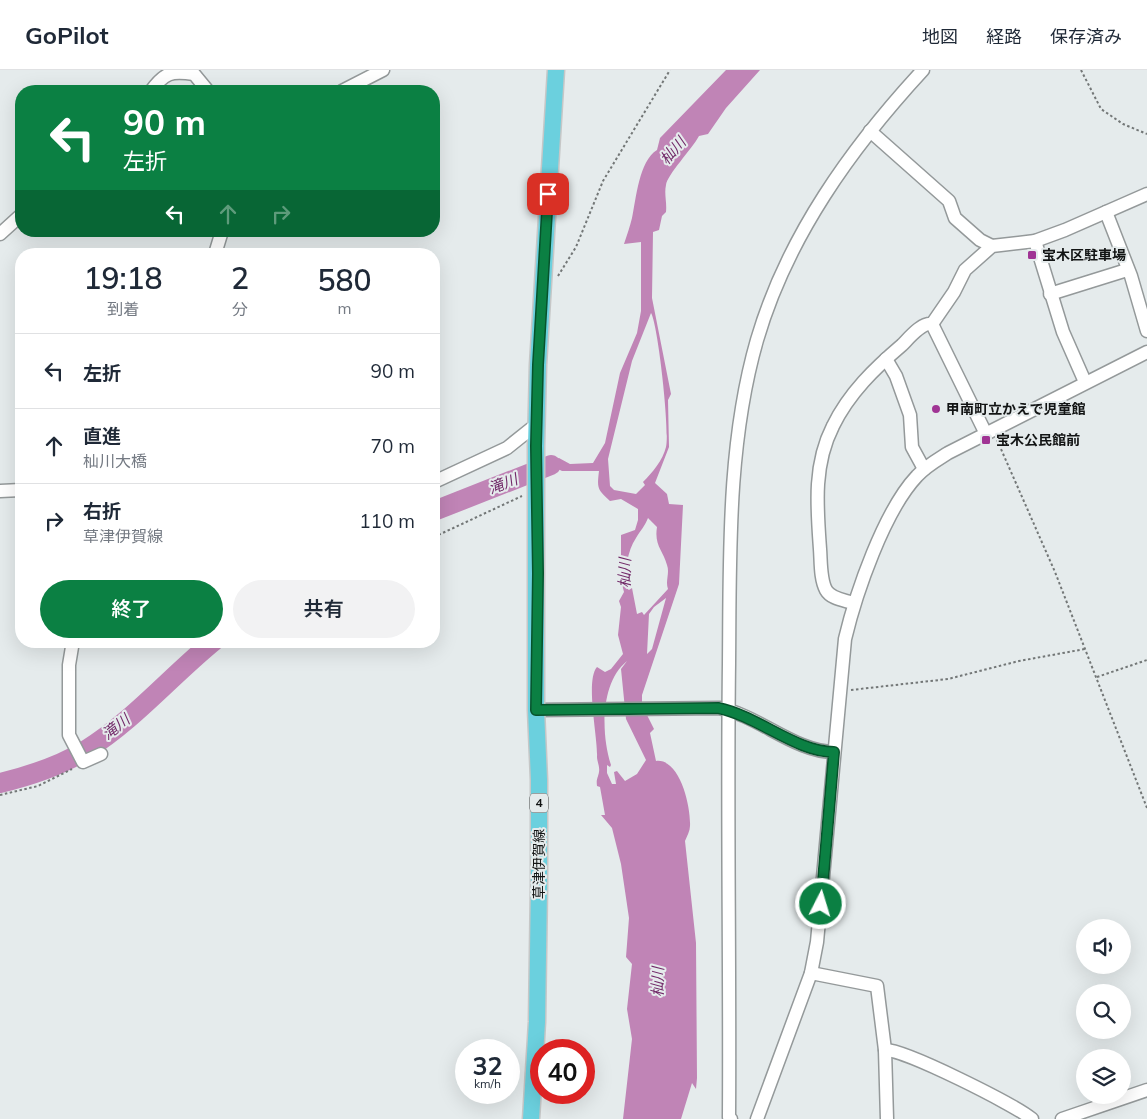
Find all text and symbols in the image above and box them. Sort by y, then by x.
text: GoPilot [25,20,109,50]
text: 地図 [922,25,958,48]
text: 経路 [986,25,1022,48]
text: 保存済み [1050,25,1122,48]
text: 90 m [123,100,206,144]
icon: left [40,105,105,170]
water label: 杣川 [656,132,691,168]
text: 左折 [123,147,167,175]
pin [527,173,569,215]
icon: arrive [534,180,562,208]
icon: left [161,200,189,228]
icon: ahead [214,200,242,228]
icon: right [267,200,295,228]
place label: 宝木区駐車場 [1042,246,1126,264]
marker: 宝木区駐車場 [1026,249,1038,261]
text: 19:18 [83,259,163,297]
text: 2 [231,259,249,297]
text: 580 [318,261,372,299]
text: m [338,298,352,318]
text: 到着 [107,299,139,319]
text: 分 [232,299,248,319]
icon: left [40,357,68,385]
text: 90 m [371,359,415,383]
text: 左折 [83,361,121,385]
place label: 甲南町立かえで児童館 [946,400,1086,418]
marker: 甲南町立かえで児童館 [930,403,942,415]
text: 直進 [83,424,121,448]
place label: 宝木公民館前 [996,431,1080,449]
icon: ahead [40,432,68,460]
text: 70 m [371,434,415,458]
marker: 宝木公民館前 [980,434,992,446]
text: 杣川大橋 [83,451,147,471]
water label: 滝川 [485,469,522,498]
text: 右折 [83,499,121,523]
icon: right [40,507,68,535]
text: 110 m [359,509,415,533]
text: 草津伊賀線 [83,526,163,546]
water label: 杣川 [615,556,634,588]
button: 終了 [40,580,223,638]
button: 共有 [233,580,415,638]
water label: 滝川 [98,709,135,743]
road number: 4 [530,794,548,812]
street label: 草津伊賀線 [530,829,548,899]
position arrow [794,877,846,929]
map controls [1076,919,1131,1104]
button: sound [1076,919,1131,974]
water label: 杣川 [648,965,667,997]
button: search [1076,984,1131,1039]
speed limit sign: 40 [530,1039,595,1104]
button: layers [1076,1049,1131,1104]
text: 32 [472,1050,503,1081]
text: km/h [474,1076,501,1091]

